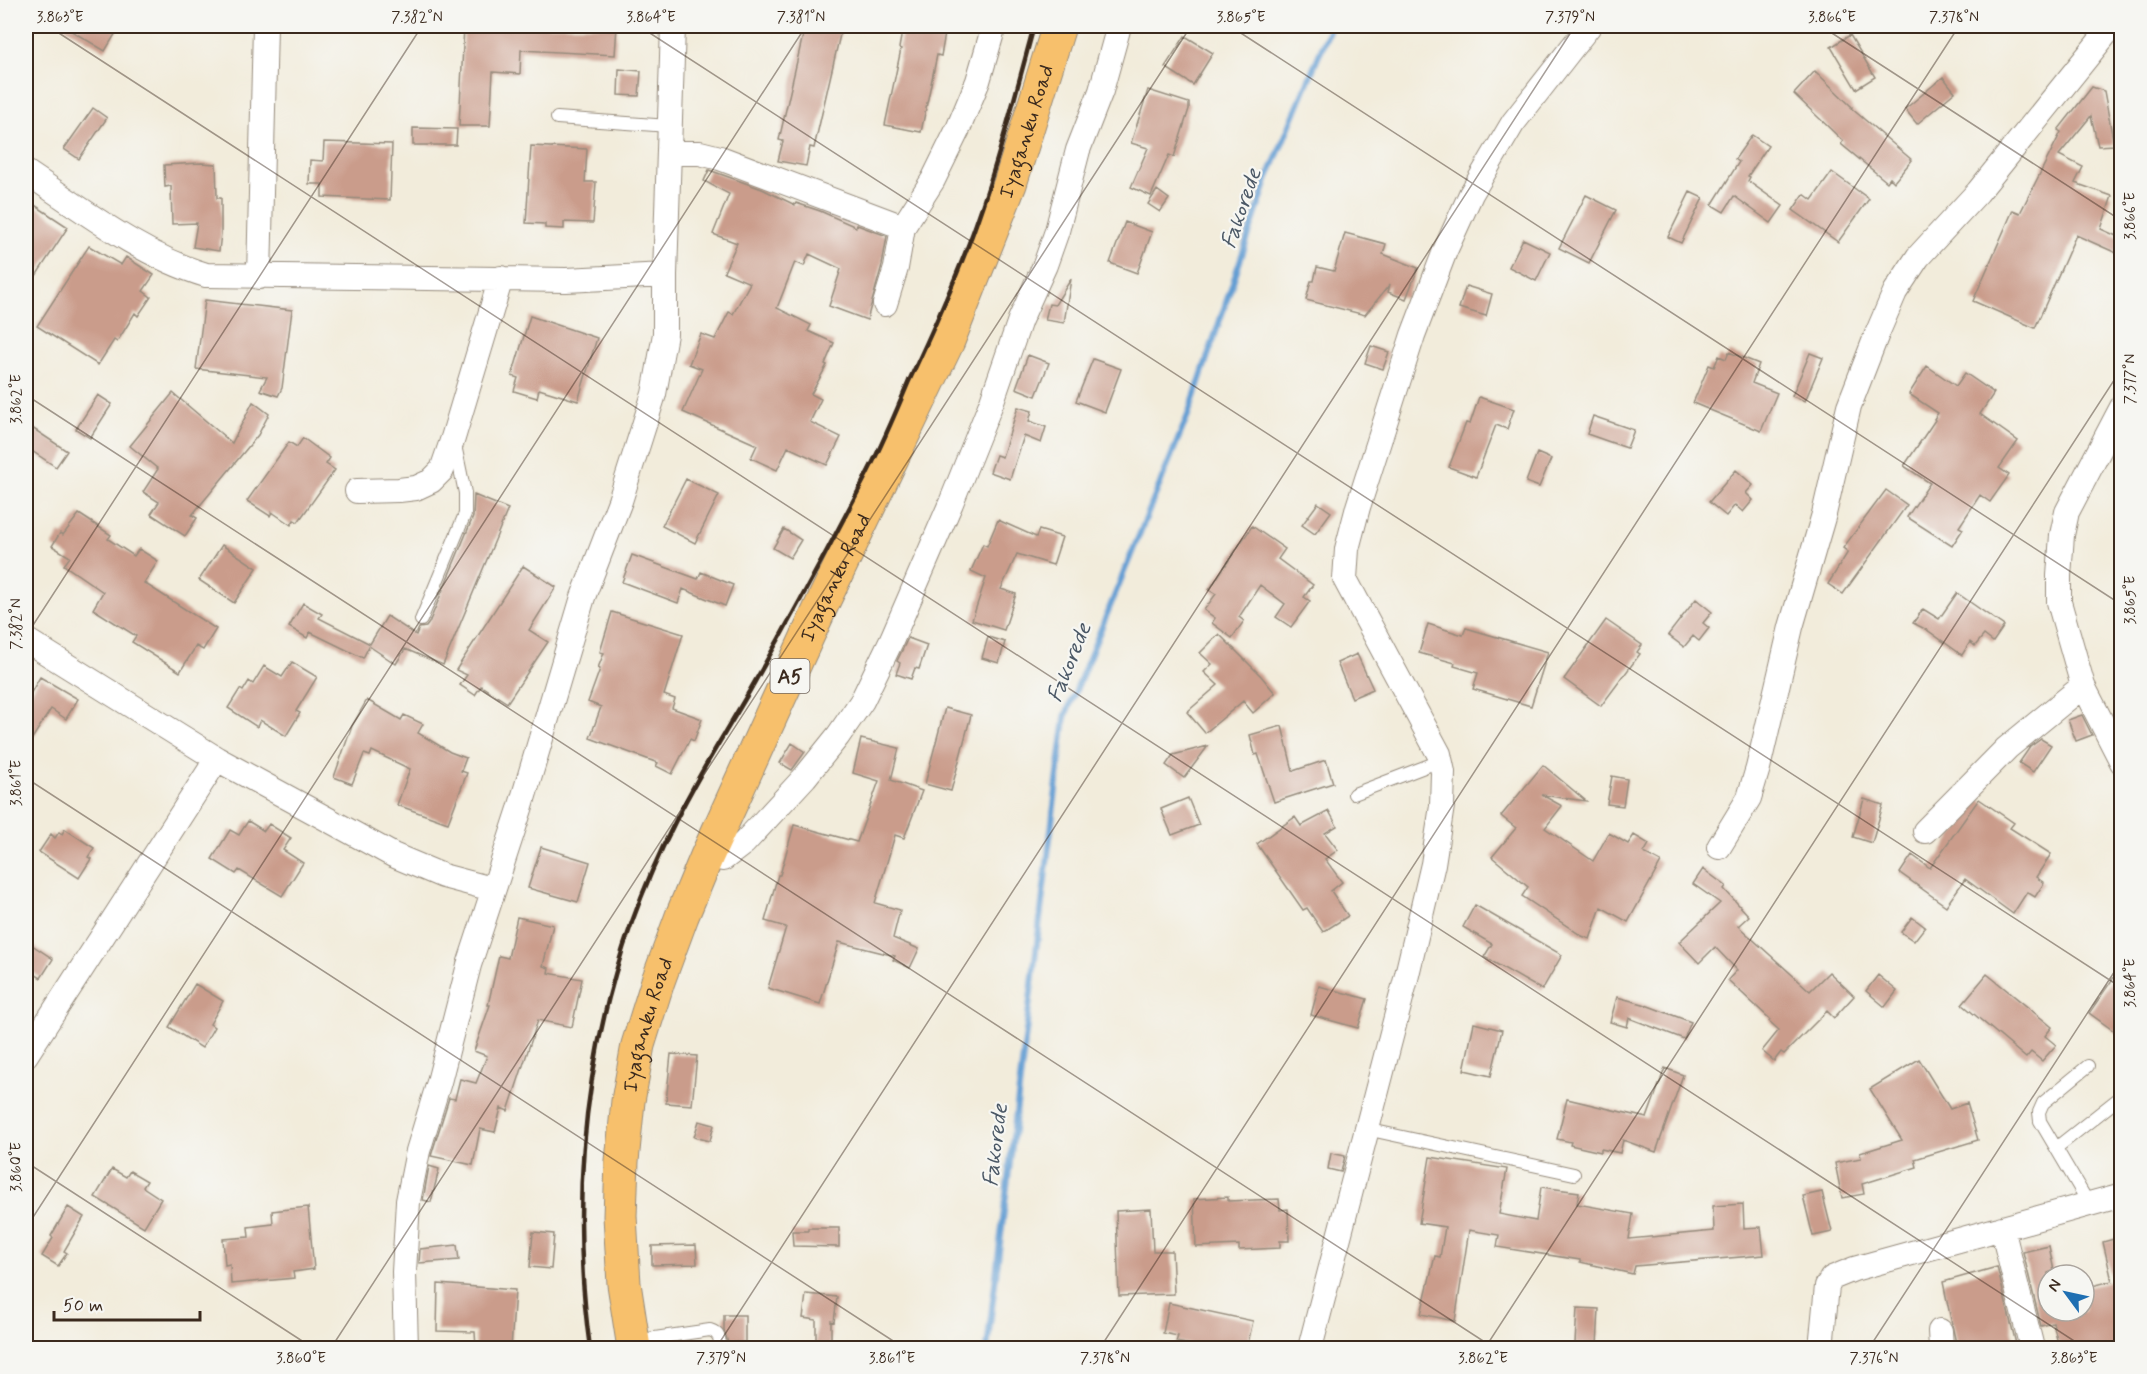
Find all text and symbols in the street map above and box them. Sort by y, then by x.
text: 3.863°E [36,8,84,28]
text: 7.382°N [391,8,443,28]
text: 3.864°E [626,8,676,28]
text: 7.381°N [777,8,825,28]
text: 3.865°E [1216,8,1266,28]
text: 7.379°N [1545,8,1595,28]
text: 3.866°E [1808,8,1856,28]
text: 7.378°N [1929,8,1979,28]
street label: Iyaganku Road [993,61,1061,203]
water label: Fakorede [1215,164,1269,252]
text: 3.866°E [2121,192,2141,240]
text: 7.377°N [2121,354,2141,404]
text: 3.862°E [7,374,27,424]
street label: Iyaganku Road [794,509,878,647]
text: 3.865°E [2121,575,2141,625]
text: 7.382°N [7,598,27,650]
water label: Fakorede [1041,618,1099,707]
road number: A5 [770,659,810,693]
text: 3.861°E [7,759,27,806]
street label: Iyaganku Road [617,954,680,1094]
text: 3.864°E [2121,958,2141,1008]
water label: Fakorede [977,1101,1015,1188]
text: 3.860°E [7,1142,27,1192]
north arrow [2036,1263,2096,1323]
text: N [2043,1275,2066,1296]
scale bar [54,1284,200,1322]
text: 50 m [63,1294,103,1318]
text: 3.860°E [276,1349,326,1369]
text: 7.379°N [696,1349,746,1369]
text: 3.861°E [869,1349,916,1369]
text: 7.378°N [1080,1349,1130,1369]
text: 3.862°E [1458,1349,1508,1369]
text: 7.376°N [1849,1349,1899,1369]
text: 3.863°E [2050,1349,2098,1369]

